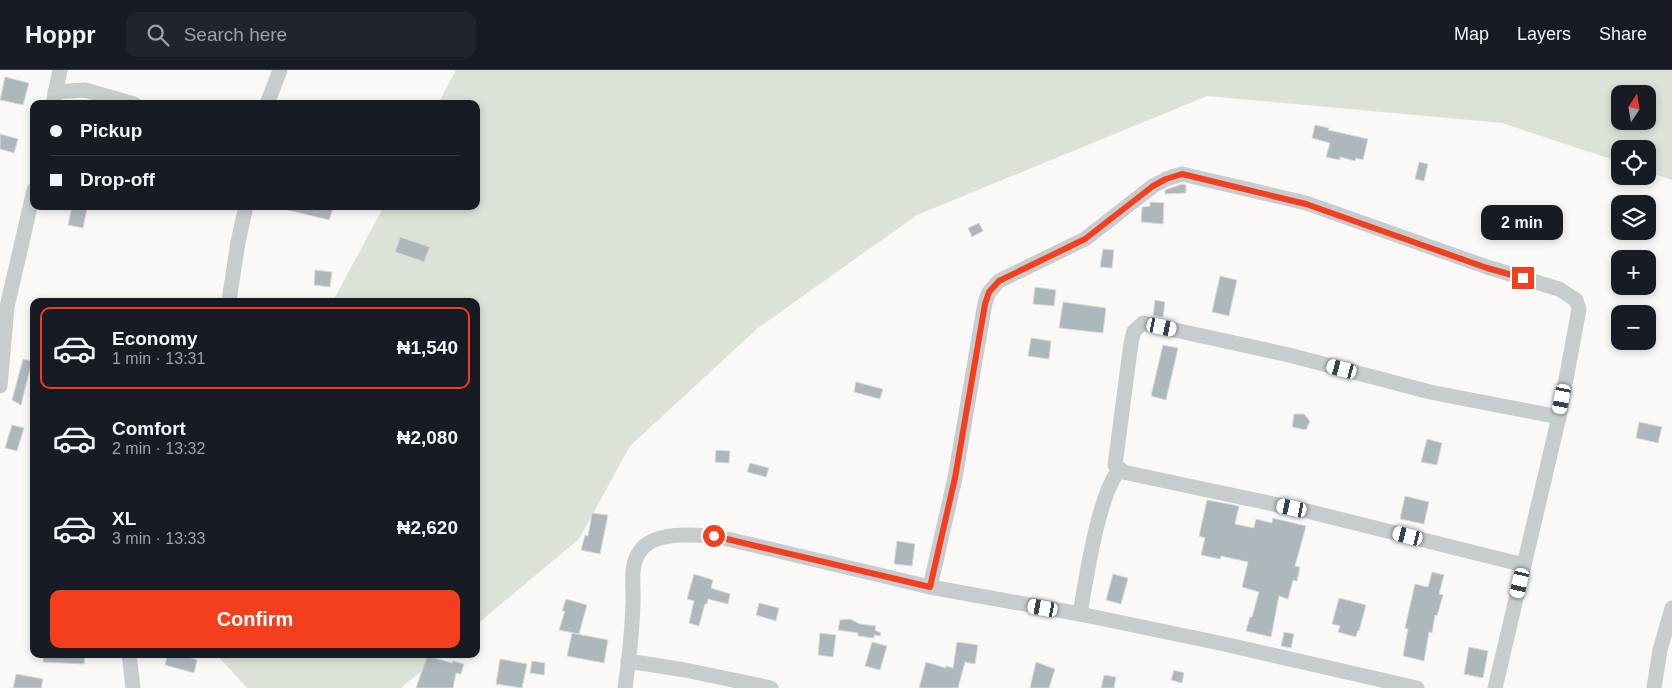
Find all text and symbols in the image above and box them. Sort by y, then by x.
search box [126,12,476,57]
text: Hoppr [25,21,96,48]
icon: search [144,21,172,49]
text: Search here [184,24,287,45]
text: Map [1454,24,1489,44]
text: Layers [1517,24,1571,44]
text: Share [1599,24,1647,44]
north arrow [1611,85,1656,130]
map controls [1611,85,1656,350]
text: Pickup [80,120,142,141]
button: locate [1611,140,1656,185]
text: Drop-off [80,169,155,190]
button: layers [1611,195,1656,240]
callout: 2 min [1482,206,1564,240]
text: 2 min [1501,214,1543,231]
button: + [1611,250,1656,295]
route end [1512,267,1534,289]
button: − [1611,305,1656,350]
car [1145,317,1178,337]
icon: car [52,326,97,371]
text: Economy [112,328,198,349]
text: ₦1,540 [397,337,458,358]
text: 1 min · 13:31 [112,350,205,367]
car [1325,358,1358,380]
car [1551,383,1572,415]
icon: car [52,416,97,461]
text: Comfort [112,418,186,439]
text: ₦2,080 [397,427,458,448]
text: 2 min · 13:32 [112,440,205,457]
car [1275,498,1308,518]
icon: car [52,506,97,551]
text: XL [112,508,136,529]
text: ₦2,620 [397,517,458,538]
route start [703,525,725,547]
car [1391,525,1424,547]
text: 3 min · 13:33 [112,530,205,547]
car [1509,567,1530,599]
button: Confirm [50,590,460,648]
car [1026,598,1059,618]

